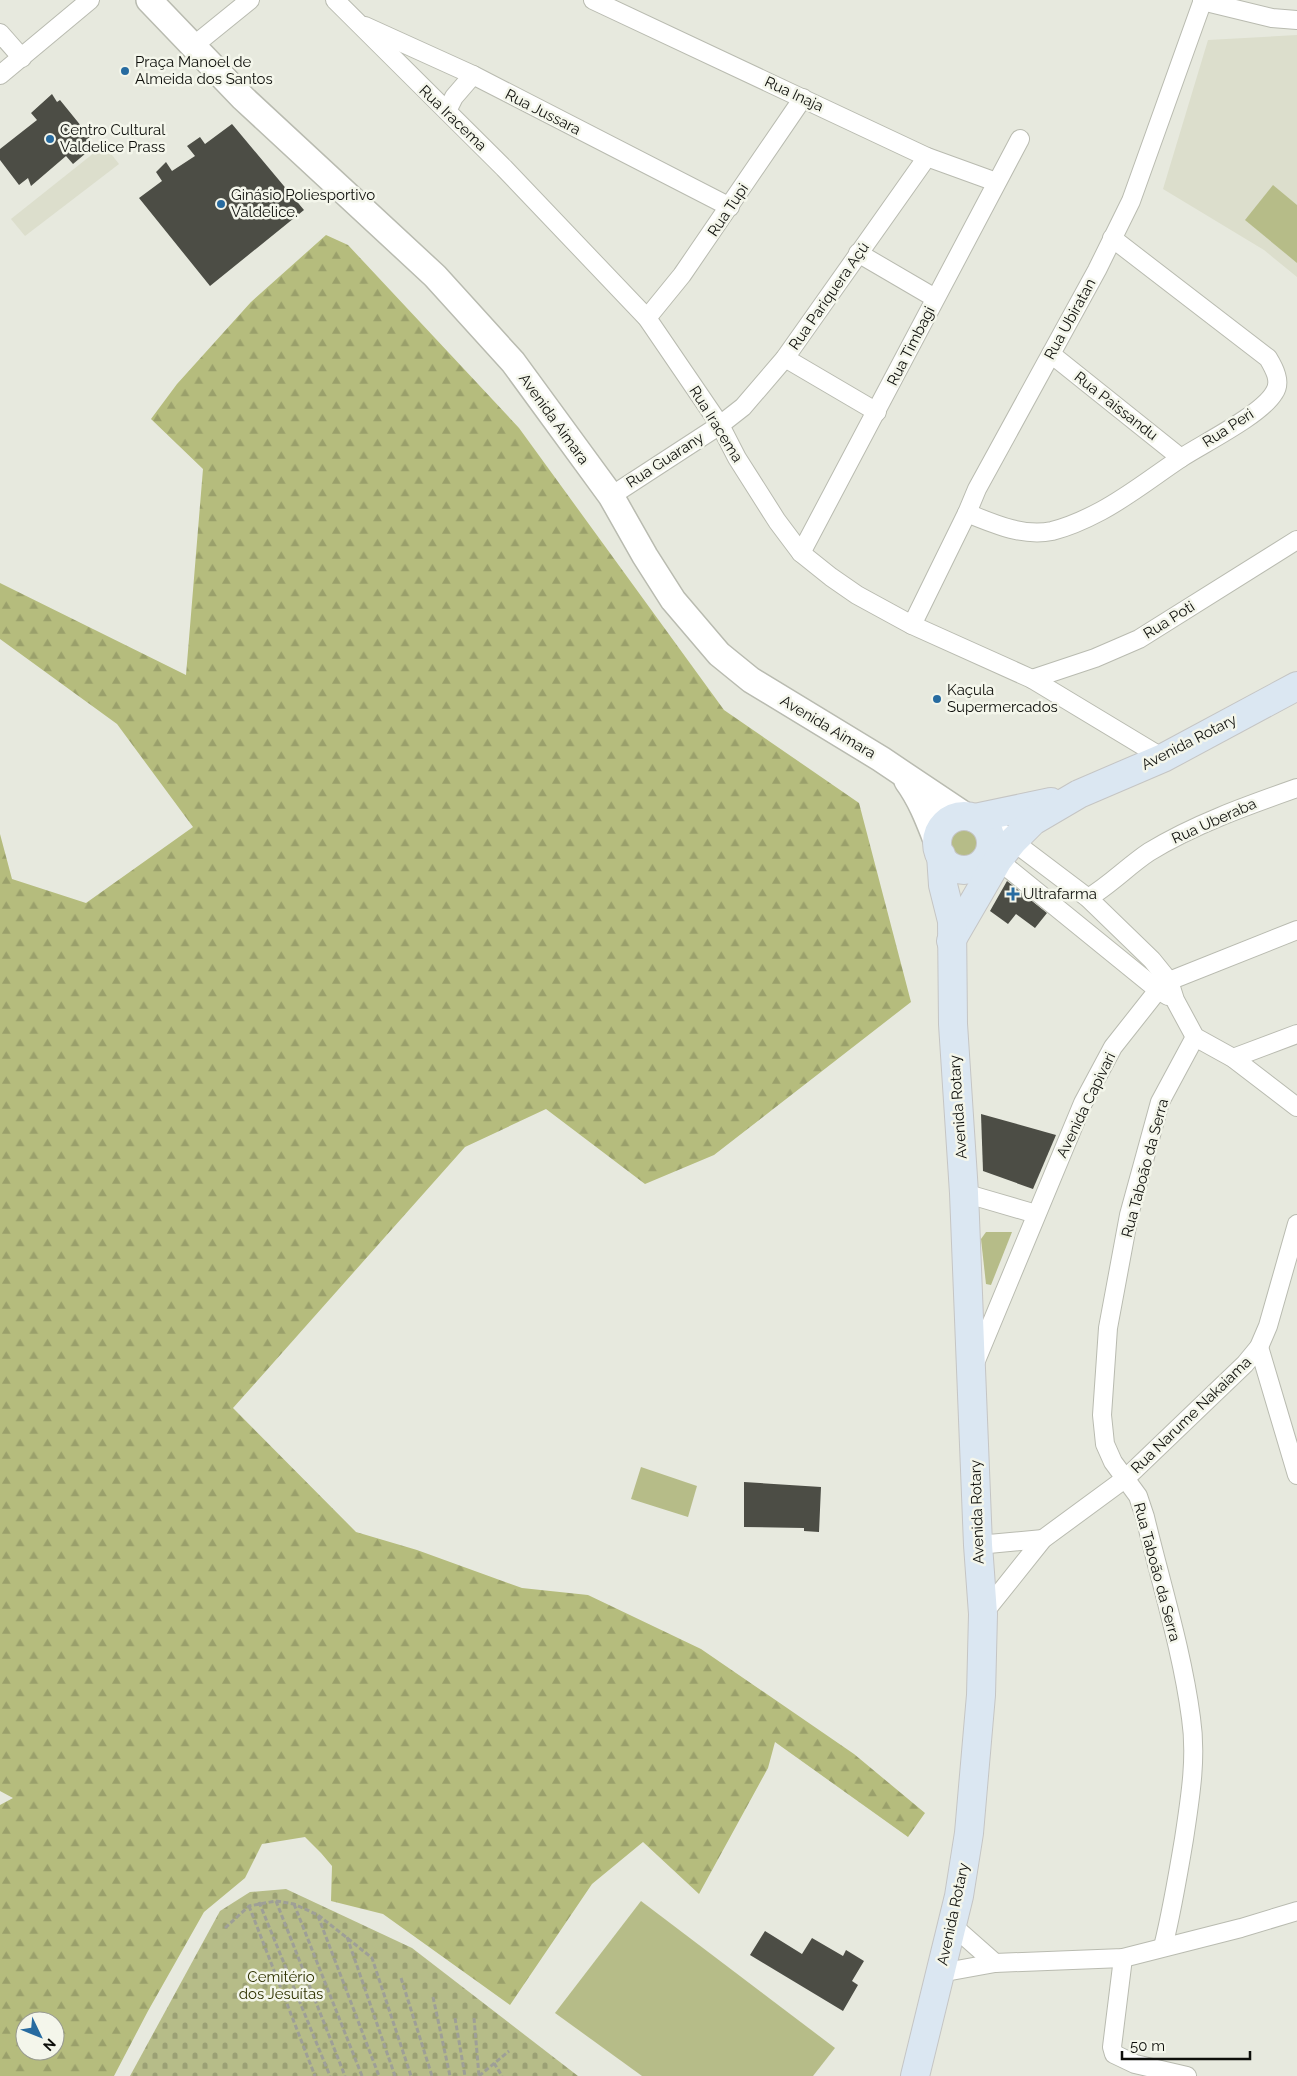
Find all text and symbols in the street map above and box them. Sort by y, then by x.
place label: Praça Manoel de Almeida dos Santos [135,53,273,88]
marker: Praça Manoel de Almeida dos Santos [119,65,131,77]
street label: Rua Inaja [762,73,826,115]
street label: Rua Iracema [416,81,490,155]
street label: Rua Jussara [502,85,584,139]
place label: Centro Cultural Valdelice Prass [60,121,166,156]
marker: Centro Cultural Valdelice Prass [44,133,56,145]
street label: Rua Tupi [704,180,752,240]
place label: Ginásio Poliesportivo Valdelice. [231,186,375,221]
marker: Ginásio Poliesportivo Valdelice. [215,198,227,210]
street label: Rua Pariquera Açú [785,239,873,353]
street label: Rua Ubiratan [1040,275,1100,363]
street label: Rua Timbagi [883,303,939,389]
street label: Rua Paissandu [1071,368,1161,444]
street label: Avenida Aimara [515,370,593,468]
street label: Rua Iracema [685,382,747,466]
street label: Rua Peri [1199,405,1257,451]
street label: Rua Guarany [623,428,707,492]
street label: Rua Poti [1140,597,1198,643]
place label: Kaçula Supermercados [947,681,1058,716]
street label: Avenida Aimara [777,692,879,762]
marker: Kaçula Supermercados [931,693,943,705]
street label: Avenida Rotary [1138,710,1240,774]
street label: Rua Uberaba [1169,794,1259,848]
place label: Ultrafarma [1023,885,1097,903]
marker: Ultrafarma [1007,888,1019,900]
street label: Avenida Capivari [1053,1049,1119,1161]
street label: Avenida Rotary [945,1054,971,1160]
street label: Rua Taboão da Serra [1118,1097,1172,1239]
street label: Rua Narume Nakaiama [1127,1353,1255,1477]
street label: Avenida Rotary [966,1459,988,1565]
street label: Rua Taboão da Serra [1130,1501,1184,1643]
street label: Avenida Rotary [933,1861,973,1967]
park label: Cemitério dos Jesuítas [239,1968,323,2003]
north arrow [15,2011,65,2061]
scale bar [1122,2028,1250,2060]
text: N [40,2036,59,2054]
text: 50 m [1130,2037,1165,2055]

